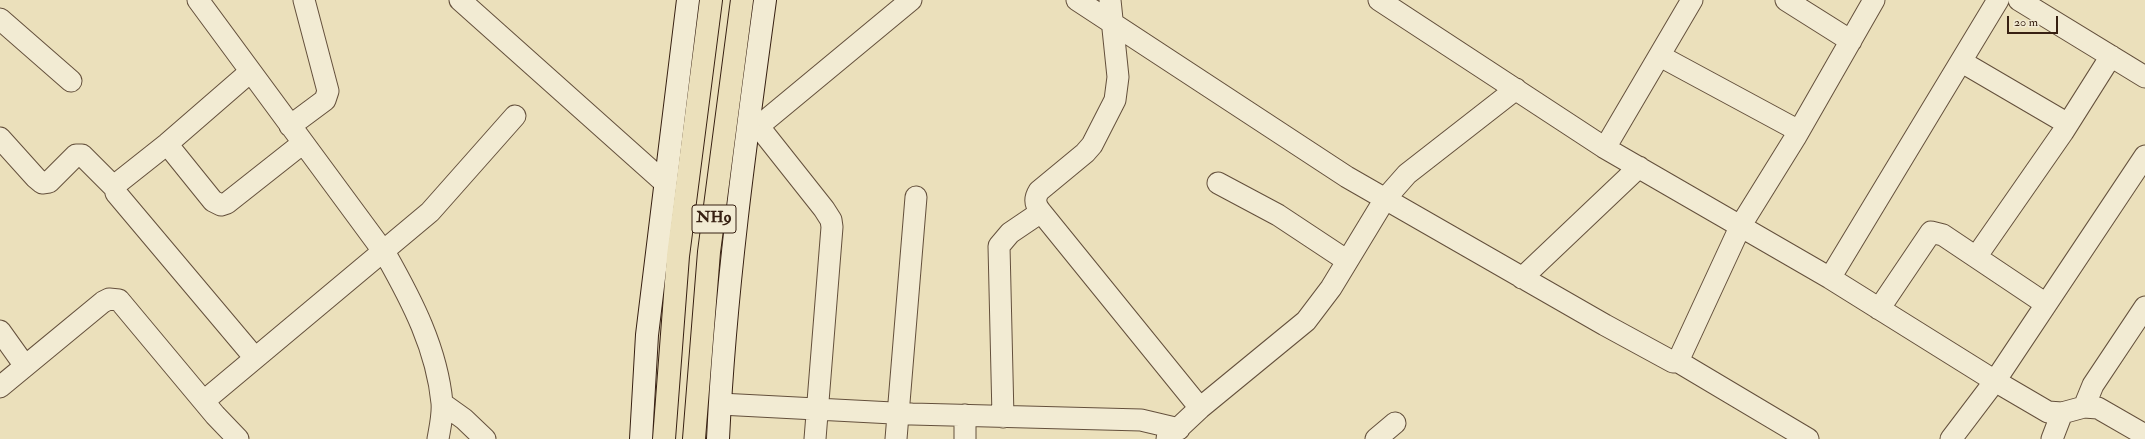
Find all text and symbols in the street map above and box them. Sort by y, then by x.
scale bar [2009,8,2060,34]
text: 20 m [2014,15,2038,30]
road number: NH9 [692,205,736,233]

